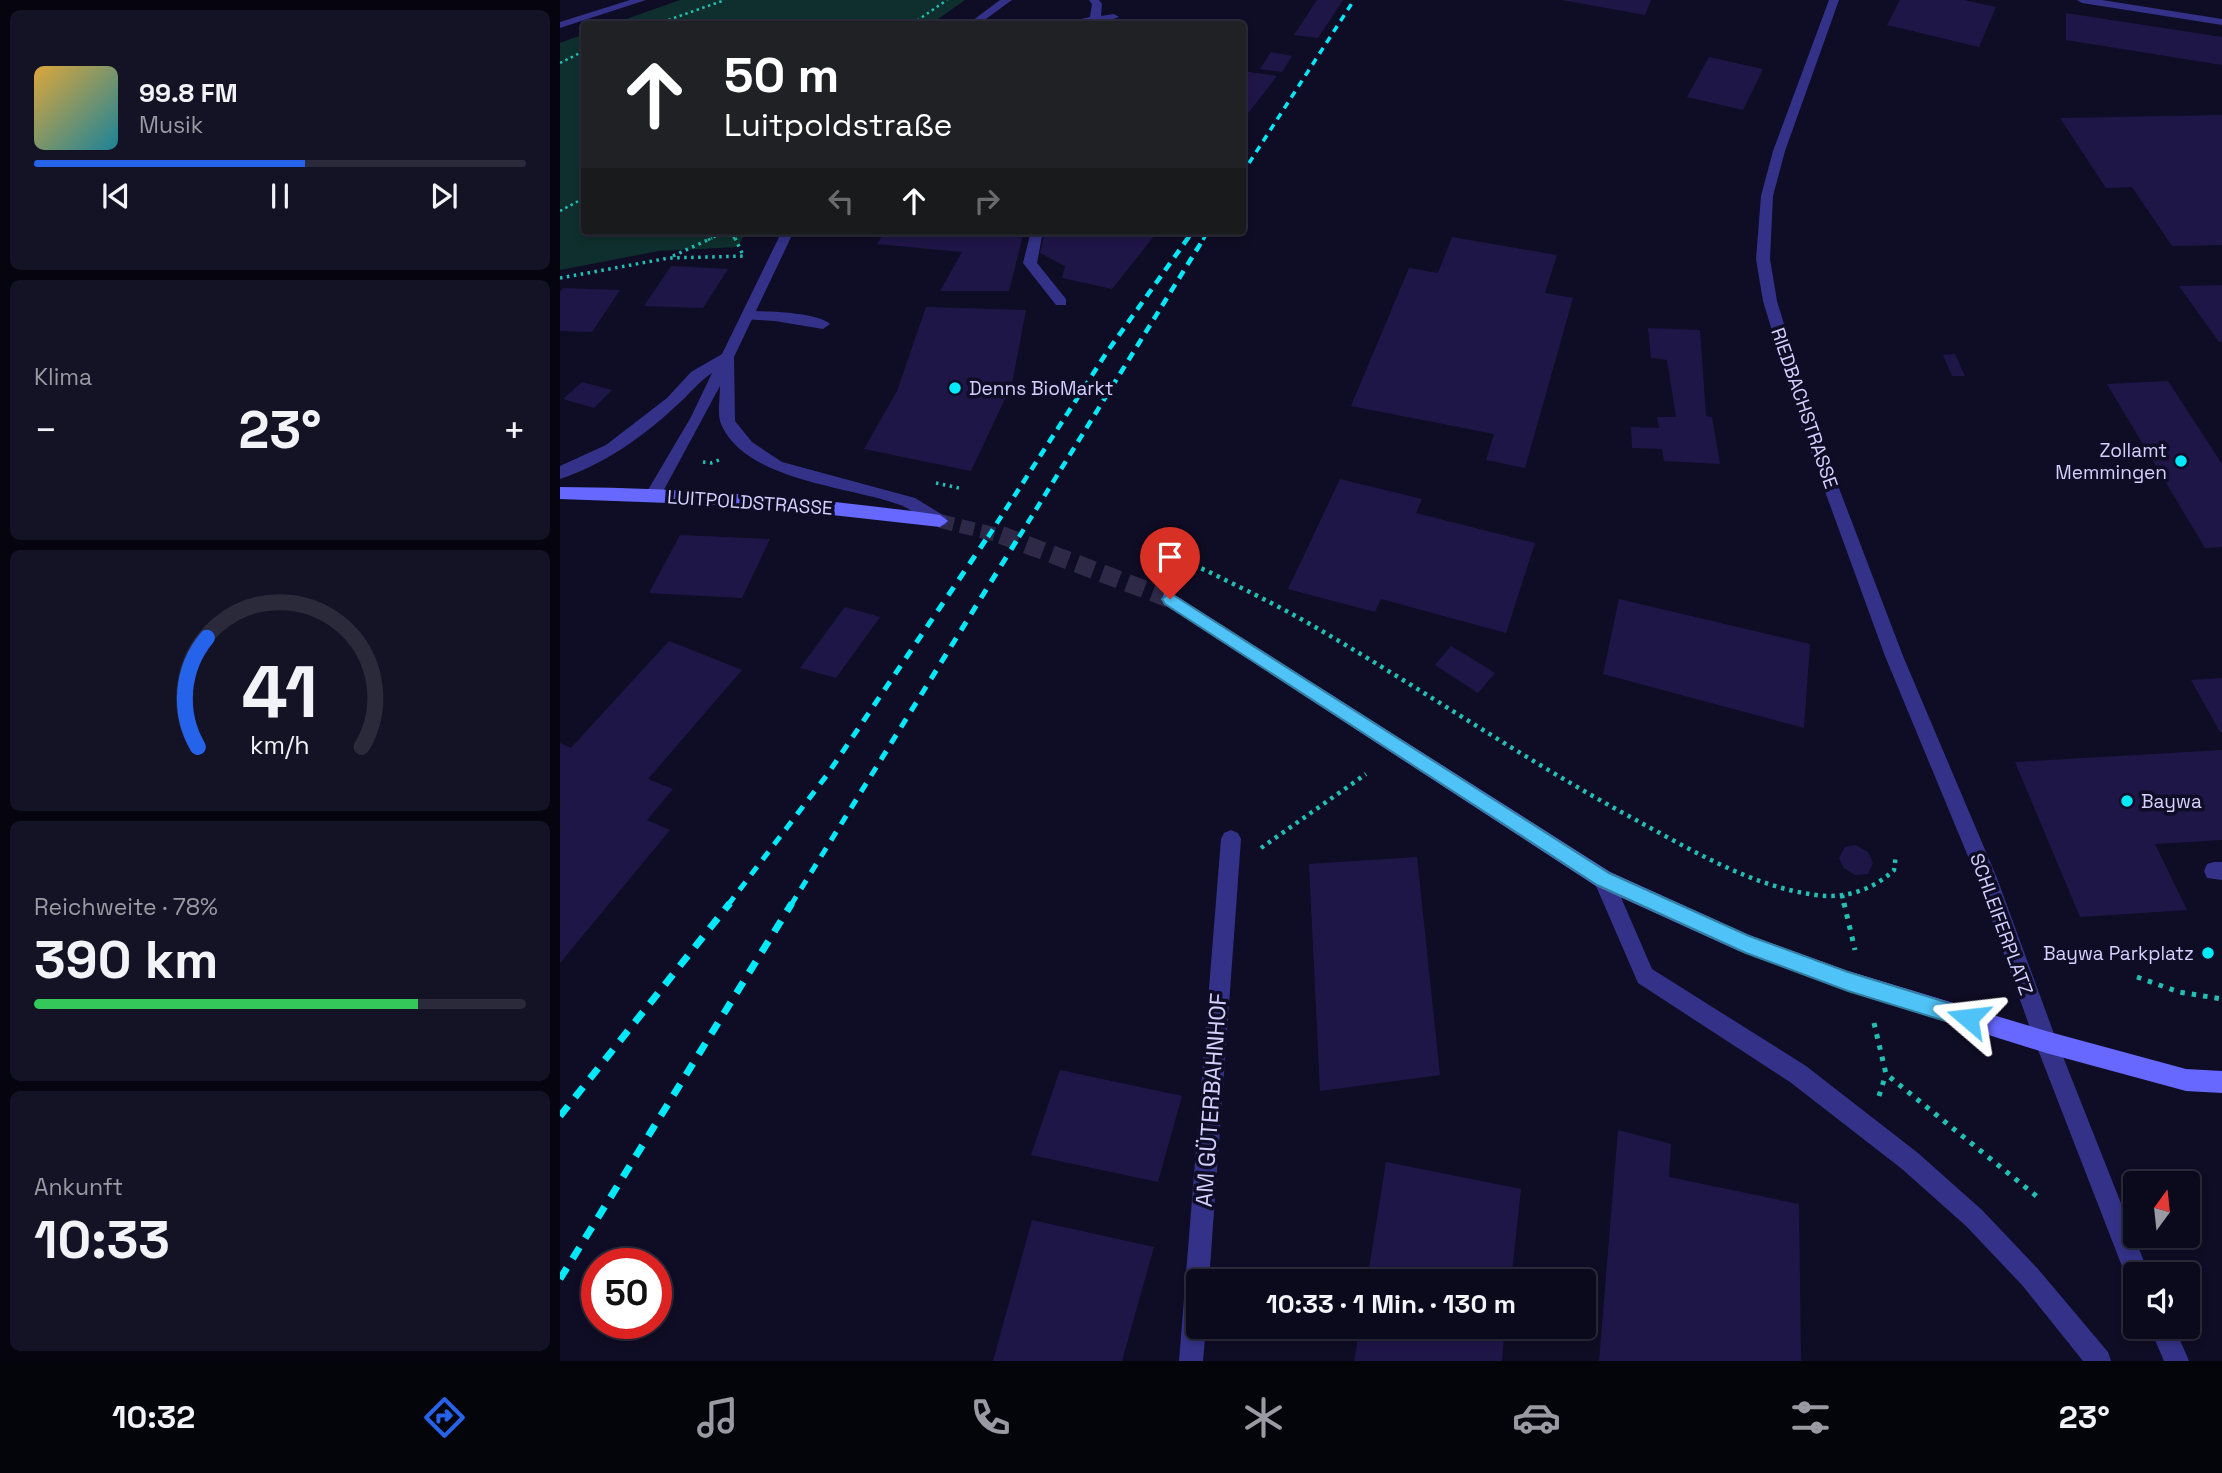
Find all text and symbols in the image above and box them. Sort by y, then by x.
text: 50 m [724,44,839,106]
icon: ahead [609,49,700,140]
text: 99.8 FM [139,76,238,110]
text: Luitpoldstraße [724,105,953,145]
text: Musik [139,110,203,140]
icon: previous [97,177,135,215]
icon: pause [261,177,299,215]
icon: next [425,177,463,215]
icon: left [822,182,860,220]
icon: ahead [895,182,933,220]
icon: right [968,182,1006,220]
street label: RIEDBACHSTRASSE [1765,324,1844,492]
text: Klima [34,362,92,392]
place label: Denns BioMarkt [969,376,1113,401]
marker: Denns BioMarkt [947,380,963,396]
text: 23° [239,397,322,463]
text: − [34,406,58,454]
text: + [502,406,526,454]
place label: Zollamt Memmingen [2055,438,2167,485]
marker: Zollamt Memmingen [2173,453,2189,469]
street label: LUITPOLDSTRASSE [666,484,834,521]
pin [1140,527,1200,599]
icon: arrive [1151,538,1189,576]
text: 41 [242,645,318,738]
text: km/h [250,728,310,760]
place label: Baywa [2141,789,2202,814]
marker: Baywa [2119,793,2135,809]
street label: SCHLEIFERPLATZ [1964,850,2039,999]
text: Reichweite · 78% [34,892,218,922]
text: 390 km [34,927,218,993]
place label: Baywa Parkplatz [2043,941,2194,966]
marker: Baywa Parkplatz [2200,945,2216,961]
position arrow [1931,981,2005,1055]
street label: AM GÜTERBAHNHOF [1189,992,1233,1208]
north arrow [2123,1171,2200,1248]
map controls [2123,1171,2200,1339]
text: Ankunft [34,1172,123,1202]
text: 10:33 [34,1207,170,1273]
speed limit sign: 50 [581,1248,672,1339]
button: sound [2123,1262,2200,1339]
text: 10:33 · 1 Min. · 130 m [1266,1287,1516,1321]
icon: directions [420,1393,469,1442]
icon: music [693,1393,742,1442]
icon: phone [966,1393,1015,1442]
icon: climate [1239,1393,1288,1442]
icon: car [1512,1393,1561,1442]
icon: filters [1786,1393,1835,1442]
text: 10:32 [112,1397,195,1437]
text: 23° [2059,1397,2110,1437]

